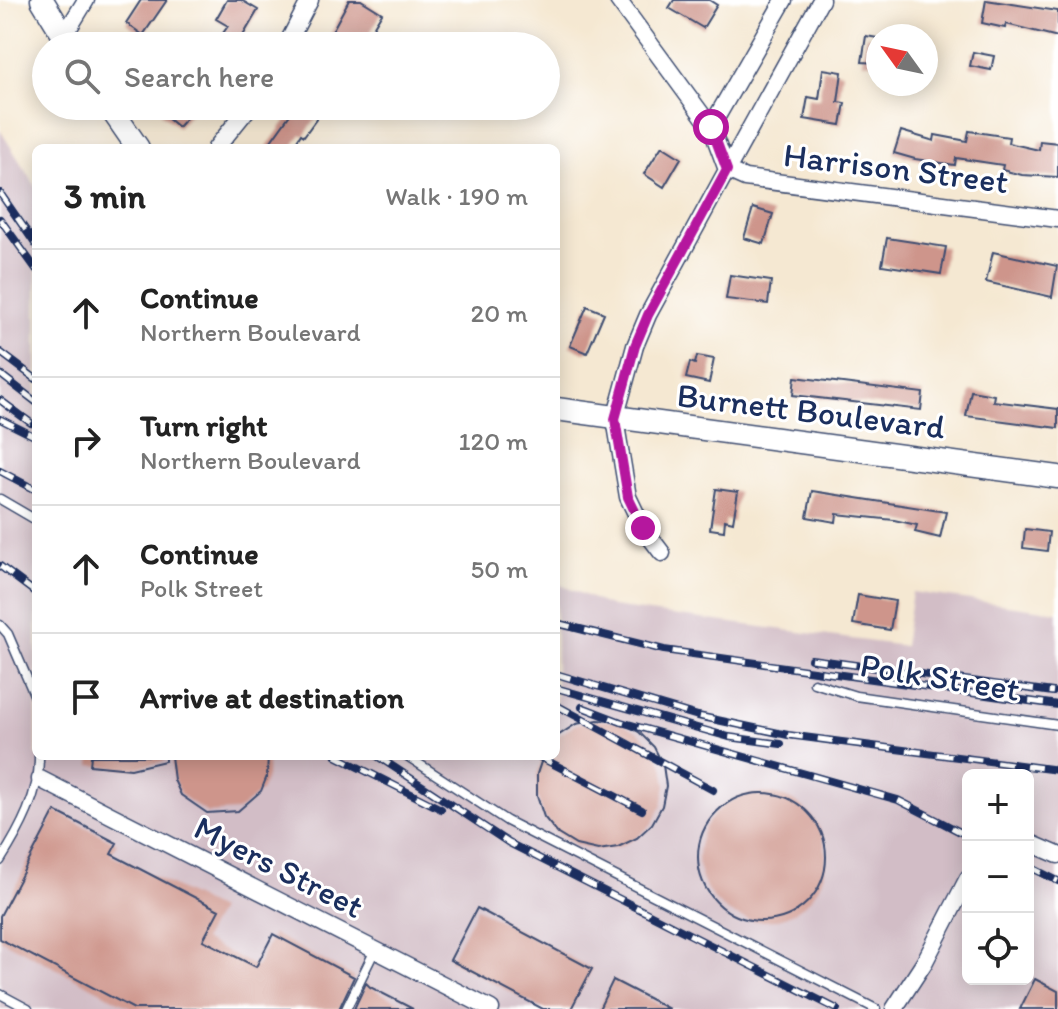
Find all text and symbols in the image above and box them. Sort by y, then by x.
north arrow [866,24,938,96]
search box [32,32,560,120]
icon: search [60,54,104,98]
text: Search here [124,58,274,95]
route start [693,109,729,145]
street label: Harrison Street [781,134,1011,202]
text: 3 min [64,176,146,217]
text: Walk · 190 m [385,180,528,212]
text: Continue [140,279,259,316]
icon: ahead [64,291,108,335]
text: 20 m [471,297,528,329]
text: Northern Boulevard [140,316,361,348]
street label: Burnett Boulevard [675,374,948,448]
text: Turn right [140,407,268,444]
icon: right [64,419,108,463]
text: 120 m [459,425,528,457]
text: Northern Boulevard [140,444,361,476]
route end [625,510,661,546]
text: Continue [140,535,259,572]
icon: ahead [64,547,108,591]
text: 50 m [471,553,528,585]
text: Polk Street [140,572,263,604]
street label: Polk Street [857,644,1023,710]
icon: arrive [64,675,108,719]
text: Arrive at destination [140,679,404,716]
map controls [962,769,1034,985]
button: + [962,769,1034,841]
street label: Myers Street [187,807,371,927]
button: − [962,841,1034,913]
button: locate [962,913,1034,985]

